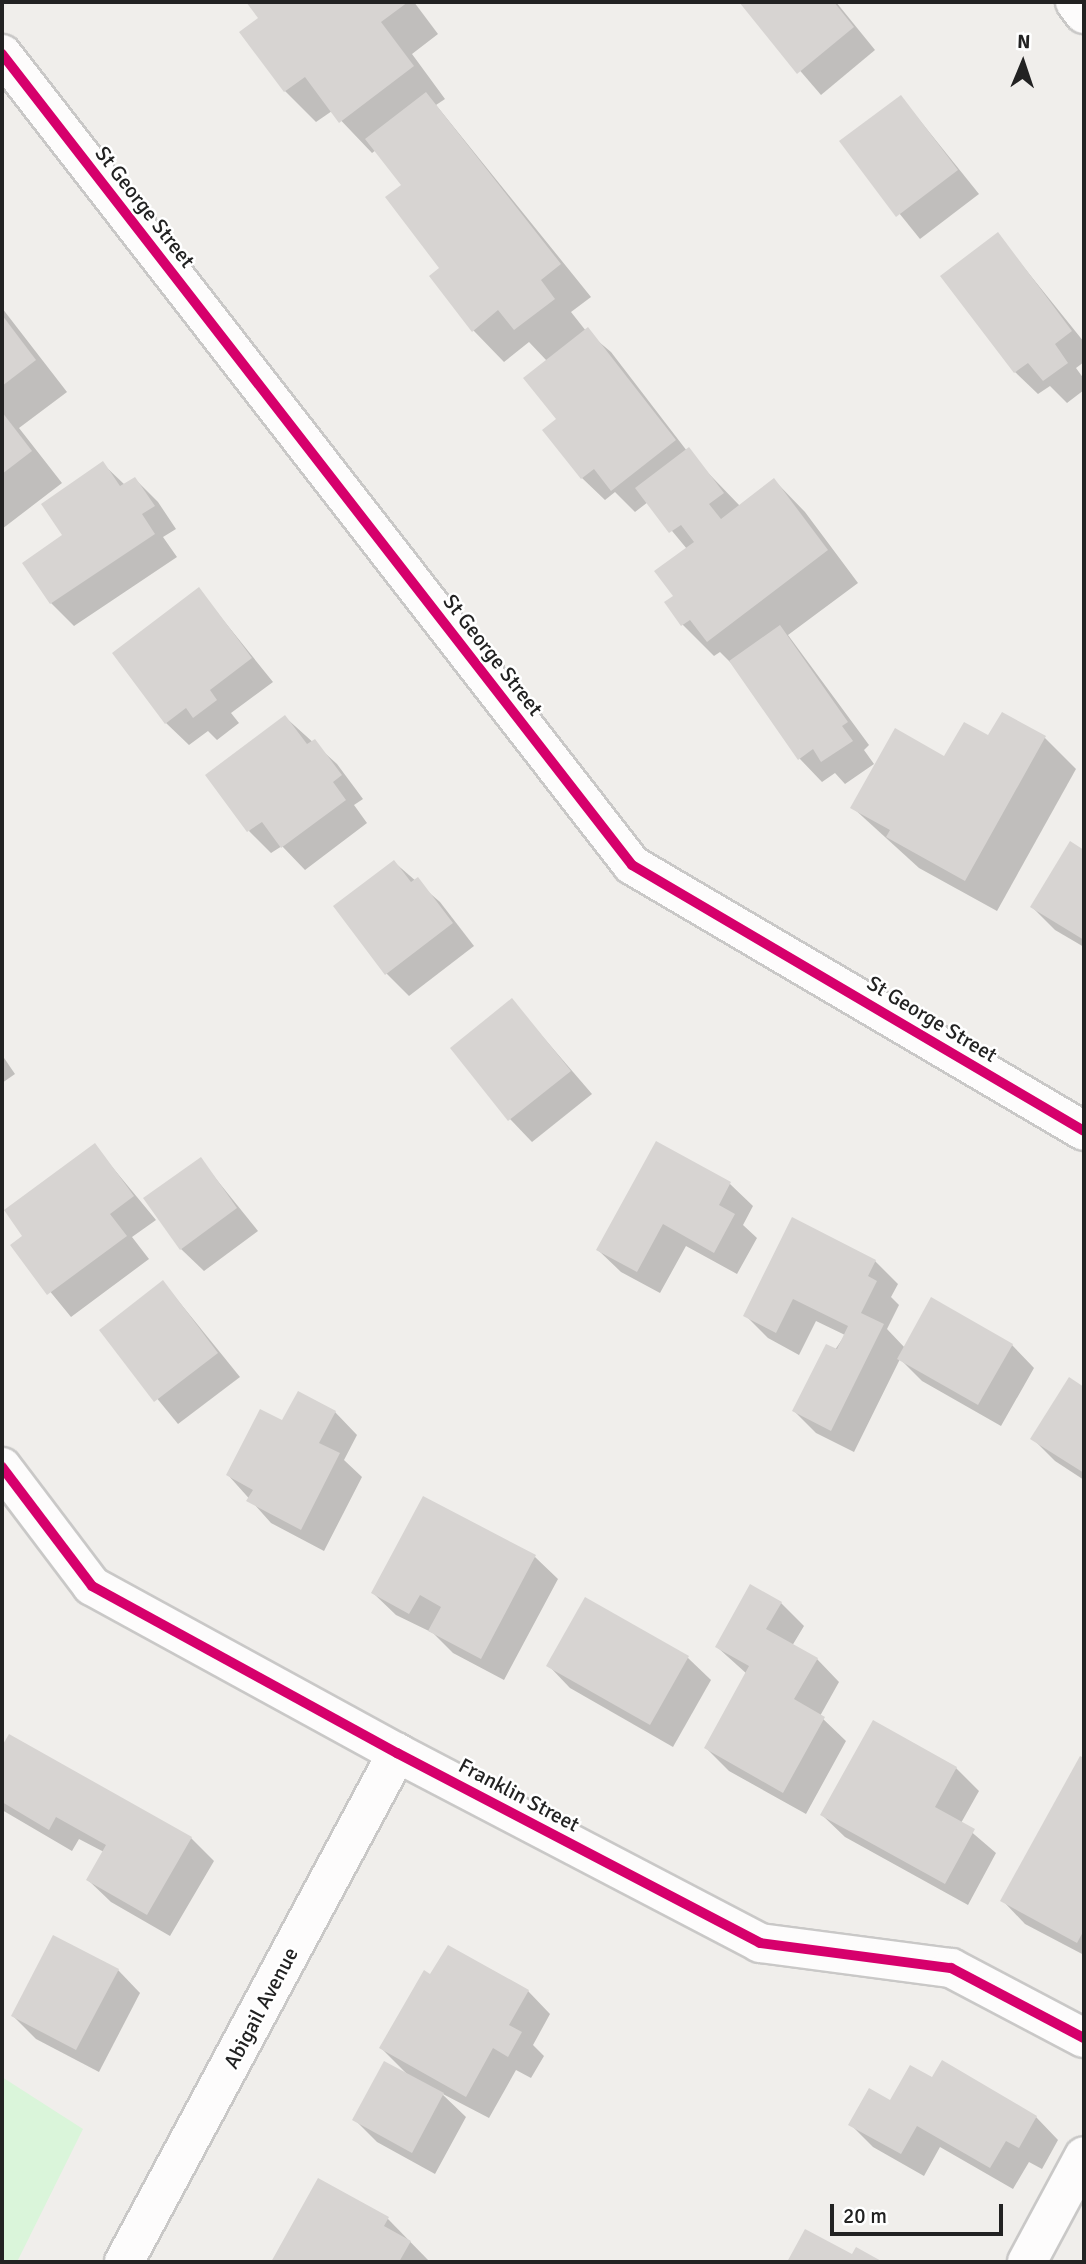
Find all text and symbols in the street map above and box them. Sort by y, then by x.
north arrow [988,28,1058,98]
text: N [1017,30,1031,54]
street label: St George Street [90,141,200,273]
street label: St George Street [438,589,548,721]
street label: St George Street [862,970,1002,1068]
street label: Franklin Street [454,1753,584,1837]
street label: Abigail Avenue [219,1943,303,2073]
scale bar [834,2190,1007,2234]
text: 20 m [843,2203,887,2229]

